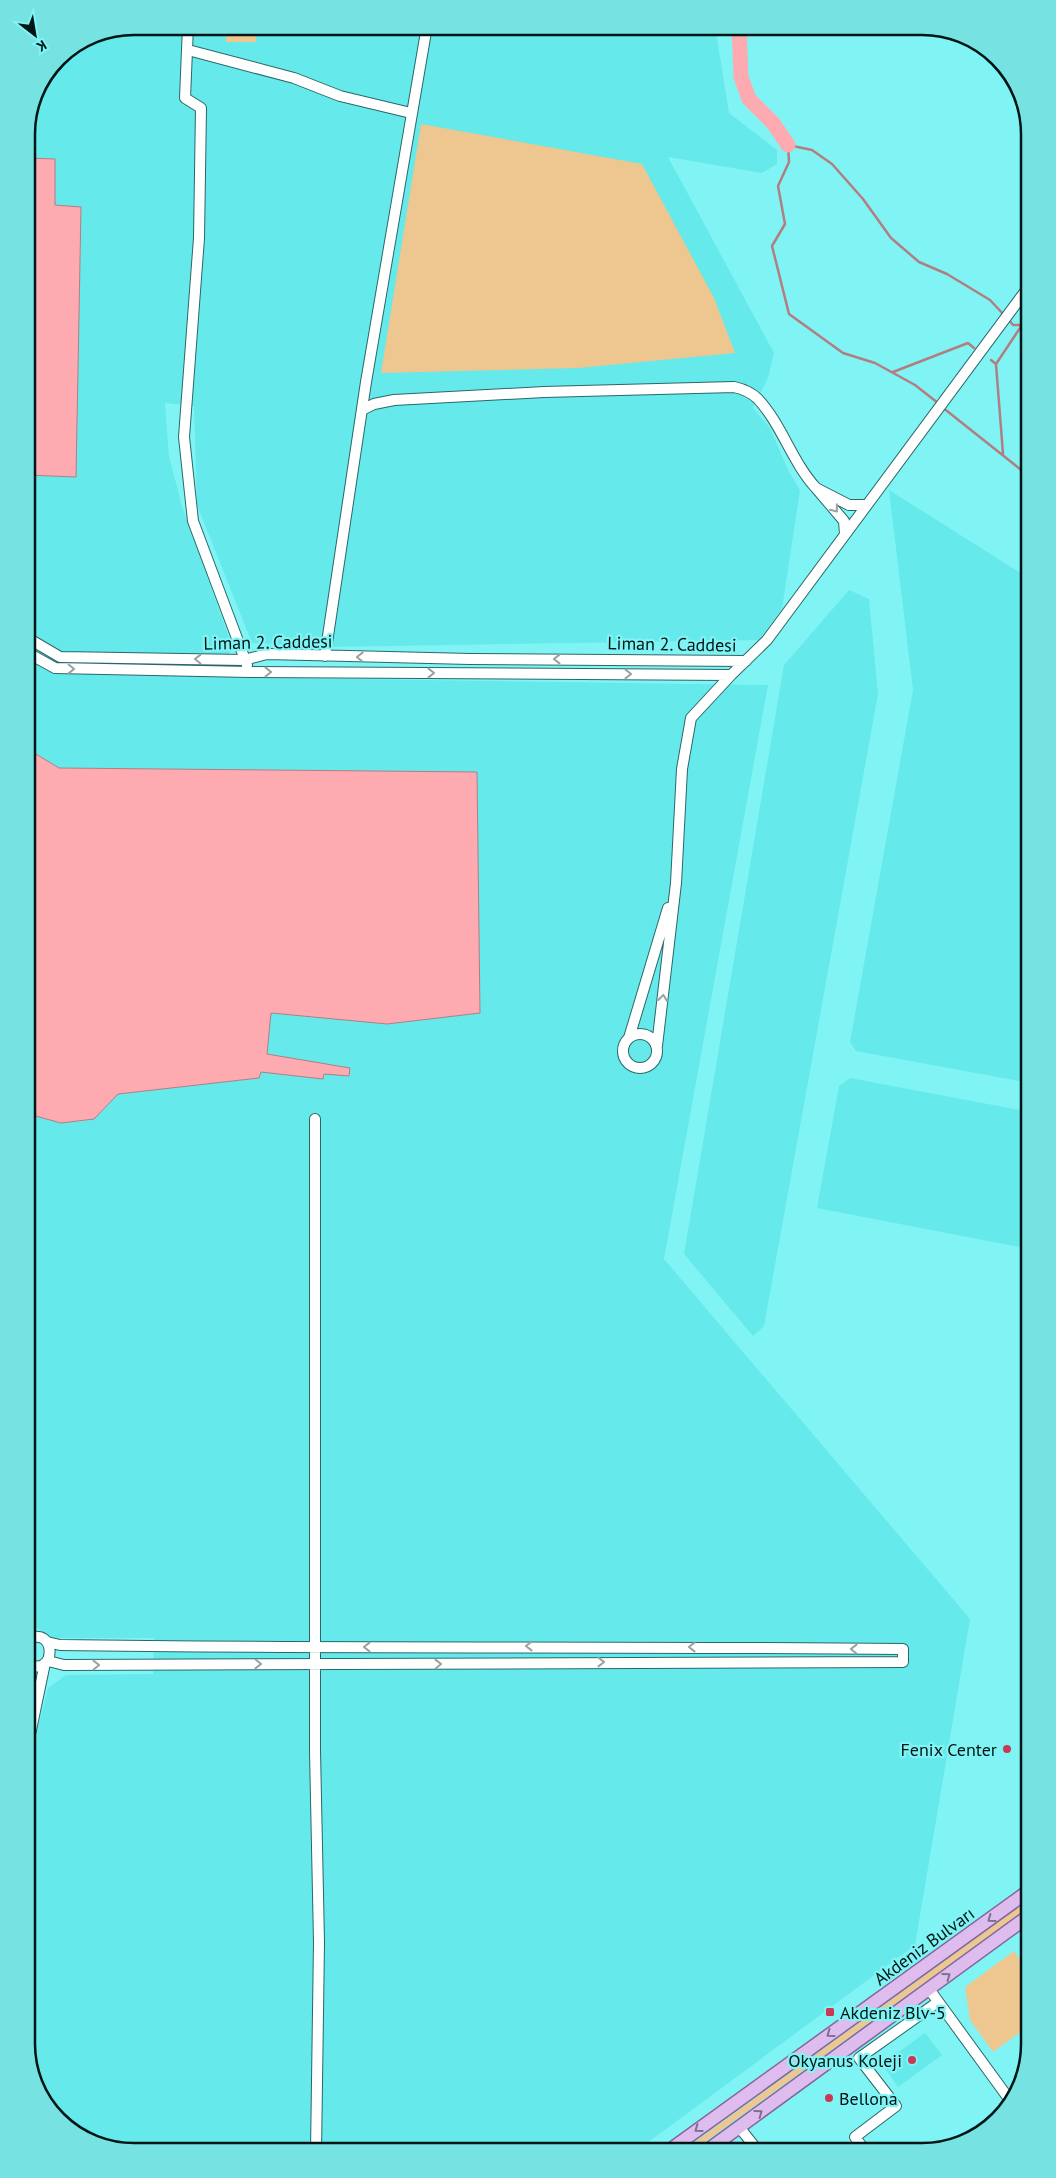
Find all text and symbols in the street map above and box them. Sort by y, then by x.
north arrow [10,10,60,60]
text: K [33,36,50,56]
one-way arrow [829,503,837,512]
street label: Liman 2. Caddesi [203,629,333,655]
street label: Liman 2. Caddesi [607,631,737,657]
one-way arrow [355,652,363,662]
one-way arrow [194,654,202,664]
one-way arrow [553,654,560,664]
one-way arrow [67,664,75,674]
one-way arrow [264,667,272,677]
one-way arrow [427,668,435,678]
one-way arrow [624,669,632,679]
one-way arrow [657,994,668,1002]
one-way arrow [525,1641,533,1651]
one-way arrow [363,1642,370,1652]
one-way arrow [688,1642,696,1652]
one-way arrow [850,1644,858,1654]
one-way arrow [597,1657,605,1668]
one-way arrow [254,1659,262,1670]
one-way arrow [434,1659,442,1669]
one-way arrow [92,1660,100,1670]
place label: Fenix Center [901,1738,997,1761]
marker: Fenix Center [1001,1743,1013,1755]
street label: Akdeniz Bulvarı [869,1902,979,1990]
one-way arrow [987,1913,997,1922]
one-way arrow [941,1973,951,1982]
place label: Akdeniz Blv-5 [840,2001,946,2024]
marker: Akdeniz Blv-5 [824,2006,836,2018]
one-way arrow [826,2028,836,2037]
place label: Okyanus Koleji [788,2049,902,2072]
marker: Okyanus Koleji [906,2054,918,2066]
place label: Bellona [839,2087,898,2110]
marker: Bellona [823,2092,835,2104]
one-way arrow [753,2110,763,2119]
one-way arrow [694,2123,704,2132]

